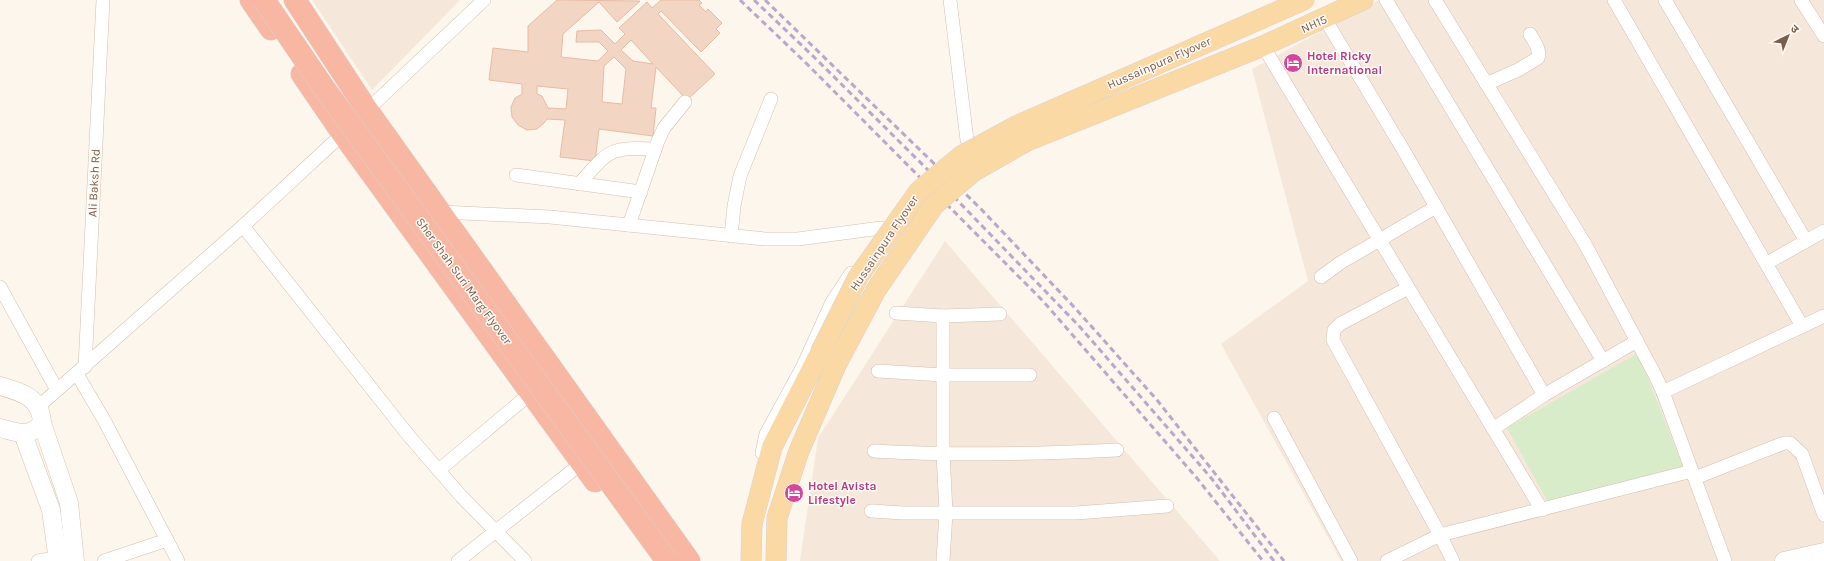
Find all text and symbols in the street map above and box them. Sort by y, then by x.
street label: NH15 [1299,12,1329,36]
north arrow [1768,16,1808,56]
text: उ [1788,22,1802,36]
street label: Hussainpura Flyover [1105,34,1213,92]
place label: Hotel Ricky International [1307,49,1382,77]
hotel icon: Hotel Ricky International [1282,52,1304,74]
street label: Ali Baksh Rd [85,148,103,218]
street label: Hussainpura Flyover [847,192,921,293]
street label: Sher Shah Suri Marg Flyover [413,215,515,348]
place label: Hotel Avista Lifestyle [808,479,877,507]
hotel icon: Hotel Avista Lifestyle [783,482,805,504]

